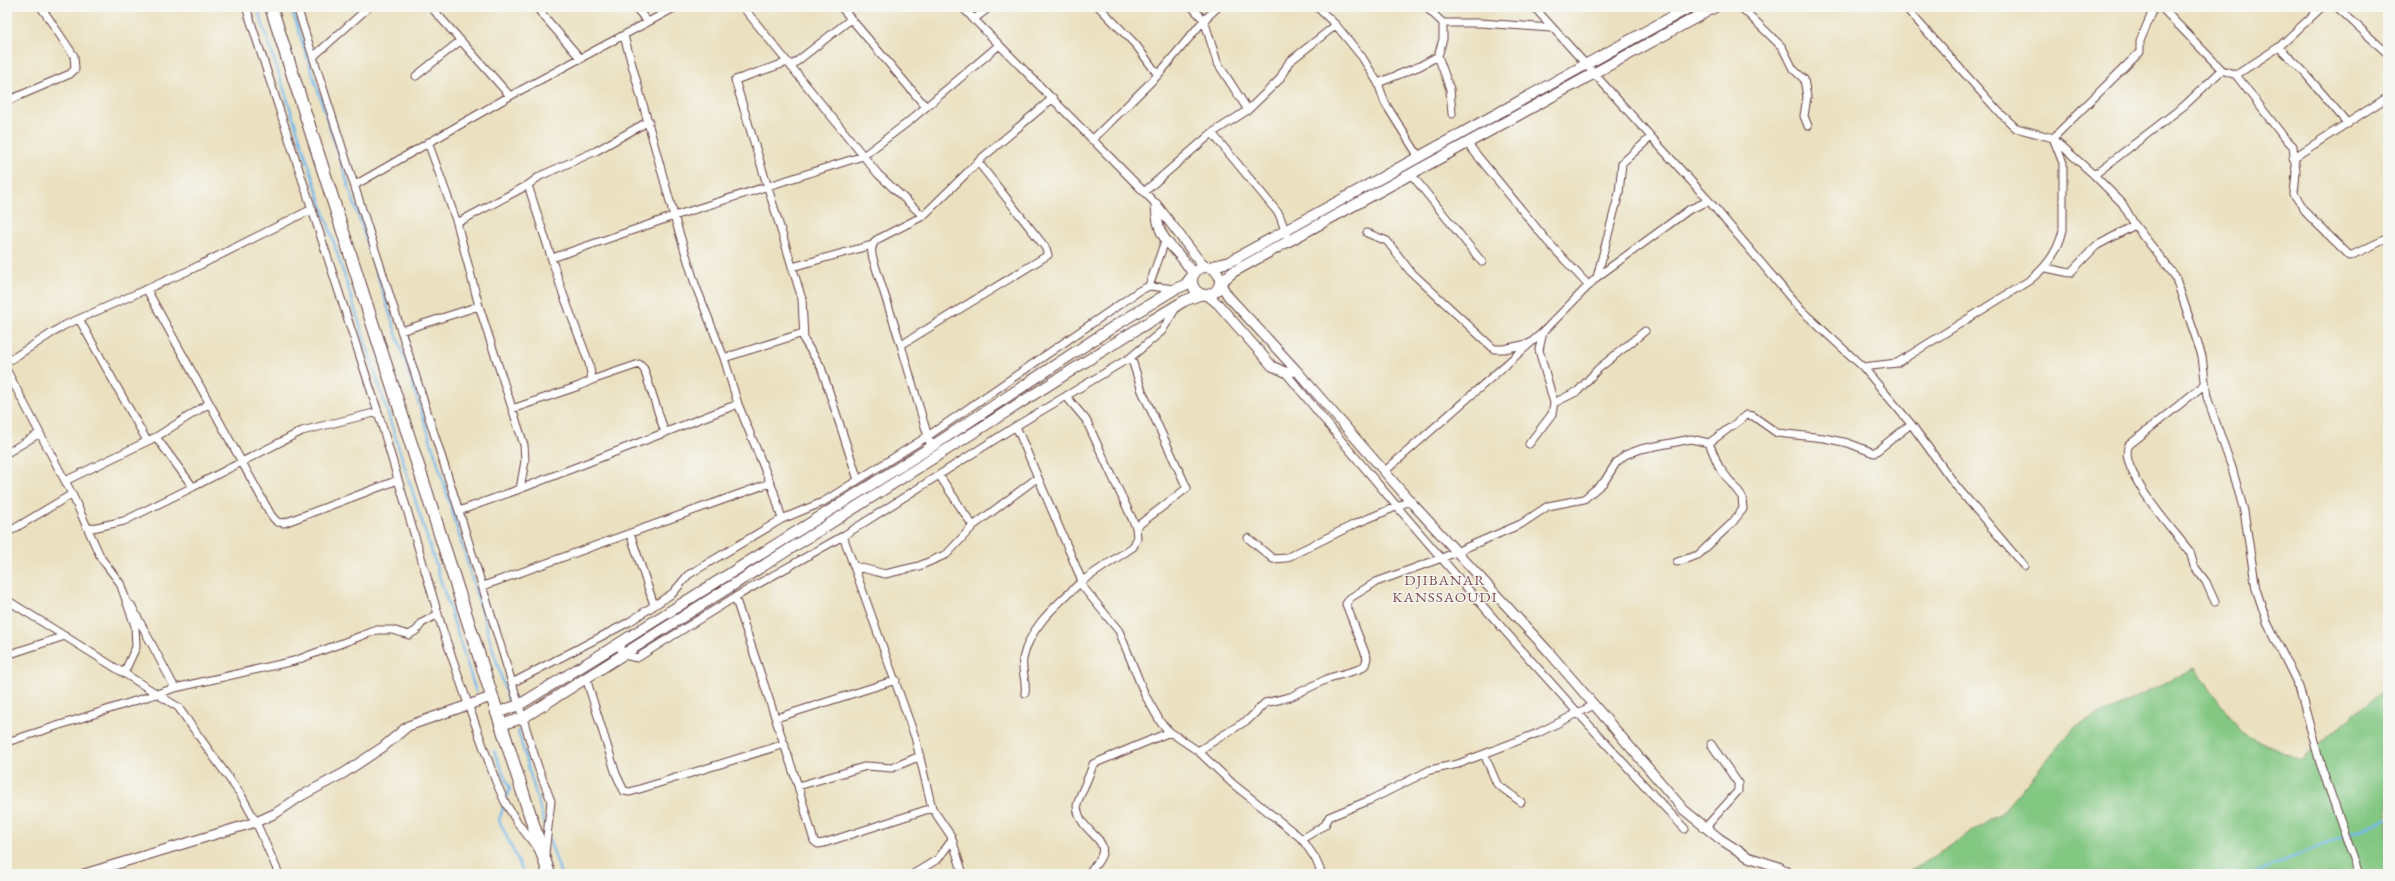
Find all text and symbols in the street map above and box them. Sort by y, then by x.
district label: DJIBANAR KANSSAOUDI [1392,570,1498,606]

